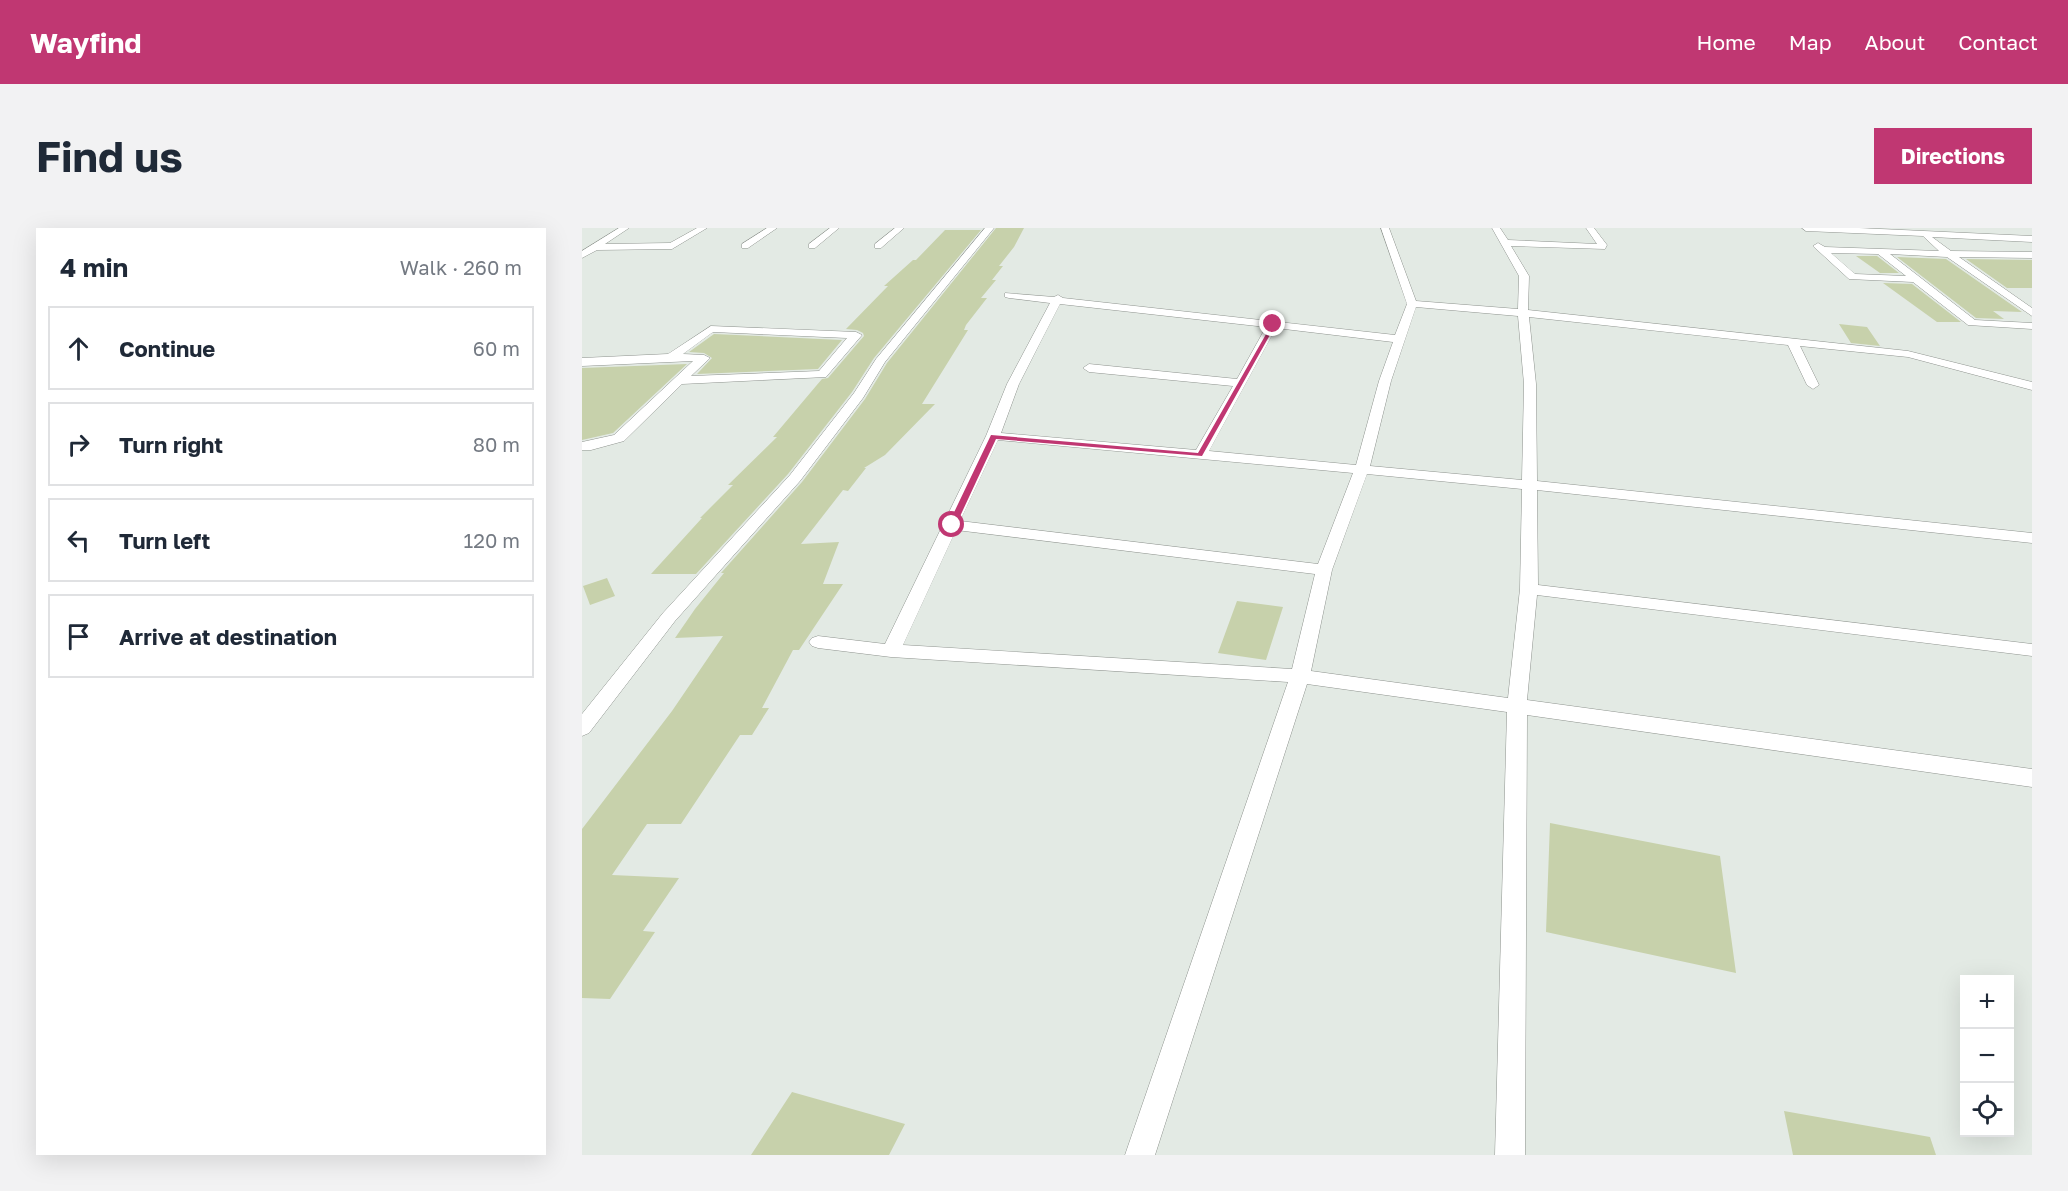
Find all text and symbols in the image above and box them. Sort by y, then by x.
text: Wayfind [30,26,142,59]
text: Home [1696,29,1756,55]
text: Map [1789,29,1832,55]
text: About [1865,29,1925,55]
text: Contact [1958,29,2038,55]
button: Directions [1874,128,2032,184]
text: Find us [36,131,183,181]
text: 4 min [60,252,128,283]
text: Walk · 260 m [400,255,522,279]
route end [1259,310,1285,336]
icon: ahead [62,332,95,365]
text: Continue [119,335,215,362]
text: 60 m [473,336,520,360]
icon: right [62,428,95,461]
text: Turn right [119,431,223,458]
text: 80 m [473,432,520,456]
route start [938,511,964,537]
icon: left [62,524,95,557]
text: Turn left [119,527,210,554]
text: 120 m [464,528,520,552]
icon: arrive [62,620,95,653]
text: Arrive at destination [119,623,337,650]
map controls [1960,975,2014,1137]
button: + [1960,975,2014,1029]
button: − [1960,1029,2014,1083]
button: locate [1960,1083,2014,1137]

